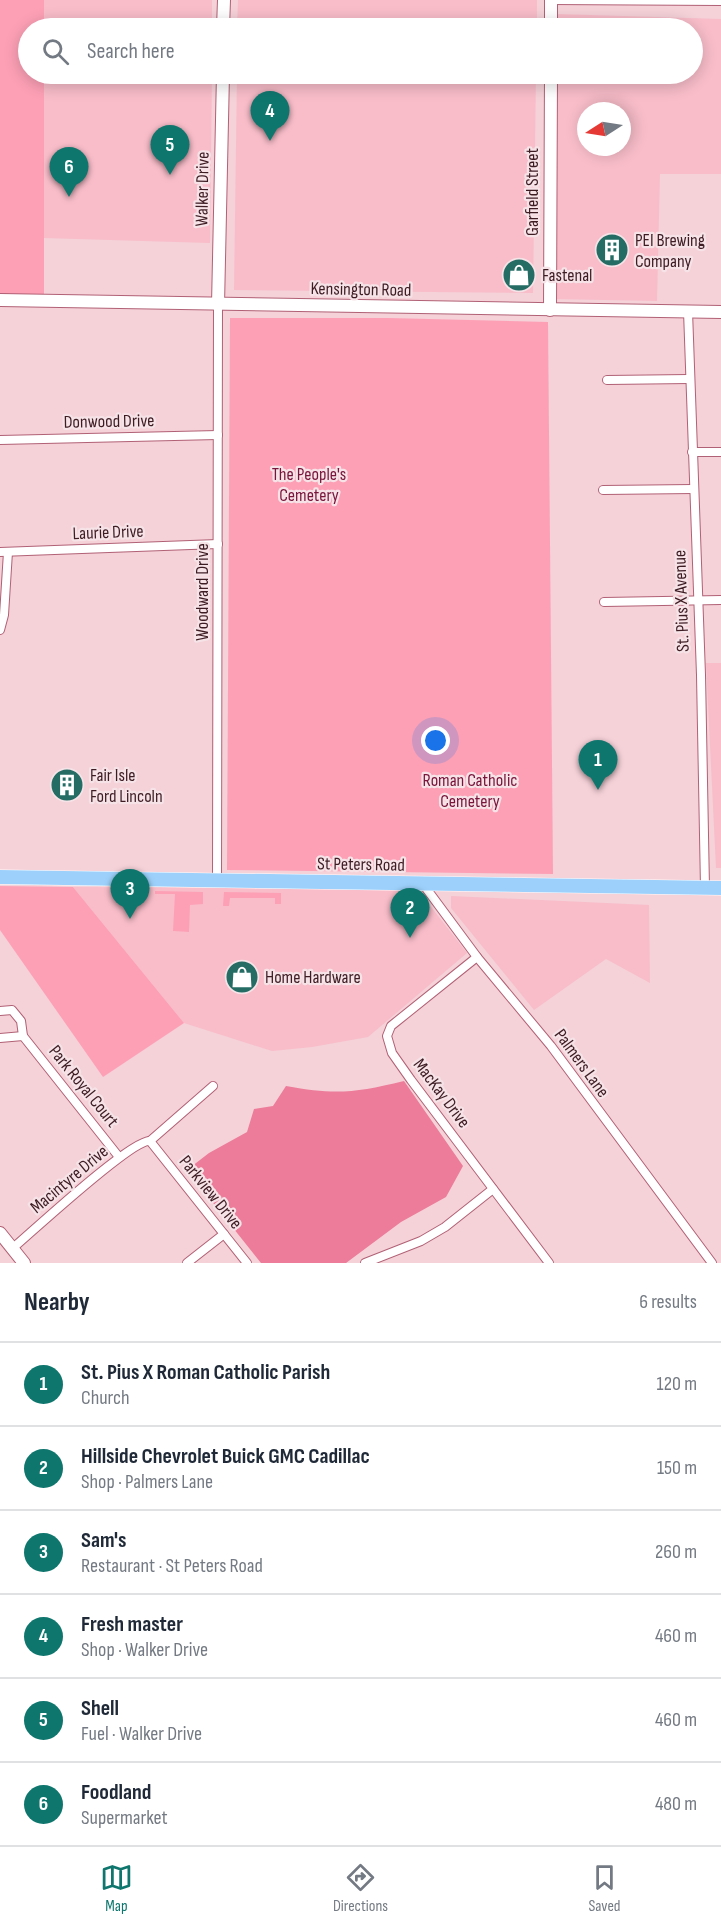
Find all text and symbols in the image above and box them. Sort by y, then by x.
search box [18,18,703,84]
icon: search [39,35,72,68]
text: Search here [87,38,174,65]
pin: 4 [250,92,290,141]
north arrow [577,102,631,156]
pin: 5 [150,126,190,175]
street label: Garfield Street [522,147,543,236]
pin: 6 [50,148,88,197]
street label: Walker Drive [191,151,214,227]
place label: PEI Brewing Company [635,230,705,272]
building icon: PEI Brewing Company [594,232,630,268]
shop icon: Fastenal [501,257,537,293]
place label: Fastenal [542,265,592,286]
street label: Kensington Road [310,278,412,301]
street label: Donwood Drive [63,410,155,433]
park label: The People's Cemetery [272,464,346,506]
street label: Laurie Drive [72,521,144,544]
street label: Woodward Drive [192,543,213,641]
street label: St. Pius X Avenue [669,550,694,652]
your location [421,726,450,755]
pin: 1 [578,740,618,790]
place label: Fair Isle Ford Lincoln [90,765,163,807]
building icon: Fair Isle Ford Lincoln [49,767,85,803]
park label: Roman Catholic Cemetery [423,770,517,812]
street label: St Peters Road [317,853,405,876]
pin: 3 [110,870,150,919]
pin: 2 [390,888,430,938]
shop icon: Home Hardware [224,959,260,995]
place label: Home Hardware [265,967,361,988]
street label: Palmers Lane [550,1025,613,1101]
street label: Park Royal Court [44,1041,123,1132]
street label: MacKay Drive [409,1055,474,1132]
street label: Macintyre Drive [26,1141,112,1218]
street label: Parkview Drive [175,1151,247,1233]
text: Nearby [24,1287,90,1318]
text: 6 results [639,1290,697,1314]
text: St. Pius X Roman Catholic Parish [81,1359,330,1386]
text: 1 [40,1372,47,1396]
text: 120 m [657,1372,697,1396]
text: Church [81,1386,130,1410]
text: Hillside Chevrolet Buick GMC Cadillac [81,1443,370,1470]
text: 2 [39,1456,48,1480]
text: 150 m [657,1456,697,1480]
text: Shop · Palmers Lane [81,1470,213,1494]
text: Sam's [81,1527,126,1554]
text: 3 [39,1540,48,1564]
text: 260 m [655,1540,697,1564]
text: Restaurant · St Peters Road [81,1554,263,1578]
text: Fresh master [81,1611,183,1638]
text: 4 [39,1624,48,1648]
text: 460 m [655,1624,697,1648]
text: Shop · Walker Drive [81,1638,208,1662]
text: Shell [81,1695,119,1722]
text: 5 [39,1708,48,1732]
text: 460 m [655,1708,697,1732]
text: Fuel · Walker Drive [81,1722,202,1746]
text: Foodland [81,1779,151,1806]
text: 6 [39,1792,48,1816]
text: 480 m [655,1792,697,1816]
text: Supermarket [81,1806,168,1830]
tab: Map [100,1861,133,1916]
tab: Directions [333,1861,388,1916]
tab: Saved [588,1861,621,1916]

